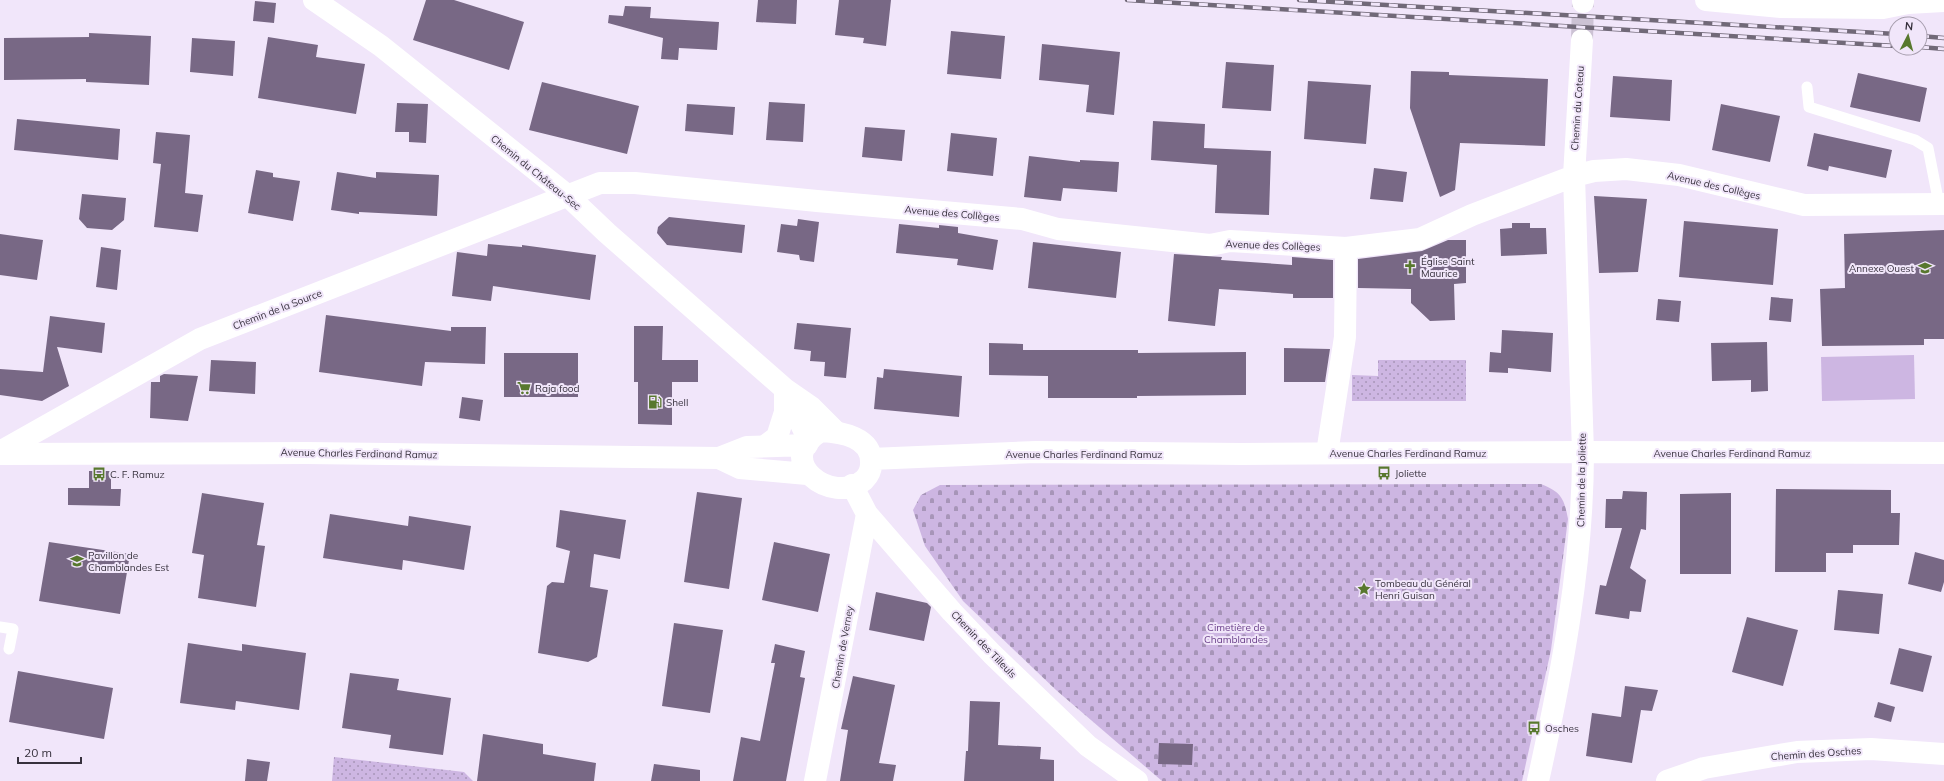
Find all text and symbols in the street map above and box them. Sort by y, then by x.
north arrow [1888,16,1928,56]
text: N [1904,19,1914,33]
street label: Chemin du Coteau [1568,65,1587,151]
street label: Chemin du Château-Sec [488,132,583,213]
street label: Avenue des Collèges [1666,168,1762,203]
street label: Avenue des Collèges [904,203,1000,224]
street label: Avenue des Collèges [1225,237,1321,254]
place label: Église Saint Maurice [1421,255,1475,280]
church icon: Église Saint Maurice [1402,259,1418,275]
school or university icon: Annexe Ouest [1917,260,1933,276]
place label: Annexe Ouest [1849,262,1914,275]
street label: Chemin de la Source [231,286,324,332]
supermarket icon: Raja food [516,380,532,396]
place label: Raja food [535,382,580,395]
fuel station icon: Shell [647,394,663,410]
place label: Shell [666,396,688,409]
street label: Chemin de la Joliette [1574,433,1589,527]
street label: Avenue Charles Ferdinand Ramuz [280,446,438,461]
street label: Avenue Charles Ferdinand Ramuz [1330,447,1486,460]
street label: Avenue Charles Ferdinand Ramuz [1654,447,1810,460]
street label: Avenue Charles Ferdinand Ramuz [1006,448,1162,461]
bus stop icon: Joliette [1376,465,1392,481]
bus stop icon: C. F. Ramuz [91,466,107,482]
place label: Joliette [1395,467,1426,480]
place label: C. F. Ramuz [110,468,165,481]
place label: Pavillon de Chamblandes Est [88,549,169,574]
school or university icon: Pavillon de Chamblandes Est [69,553,85,569]
place label: Tombeau du Général Henri Guisan [1375,577,1471,602]
place icon: Tombeau du Général Henri Guisan [1356,581,1372,597]
street label: Chemin de Verney [829,604,856,690]
street label: Chemin des Tilleuls [948,608,1019,681]
park label: Cimetière de Chamblandes [1204,621,1268,646]
bus stop icon: Osches [1526,720,1542,736]
place label: Osches [1545,722,1579,735]
scale bar [18,739,81,765]
street label: Chemin des Osches [1770,744,1862,763]
text: 20 m [24,745,52,760]

